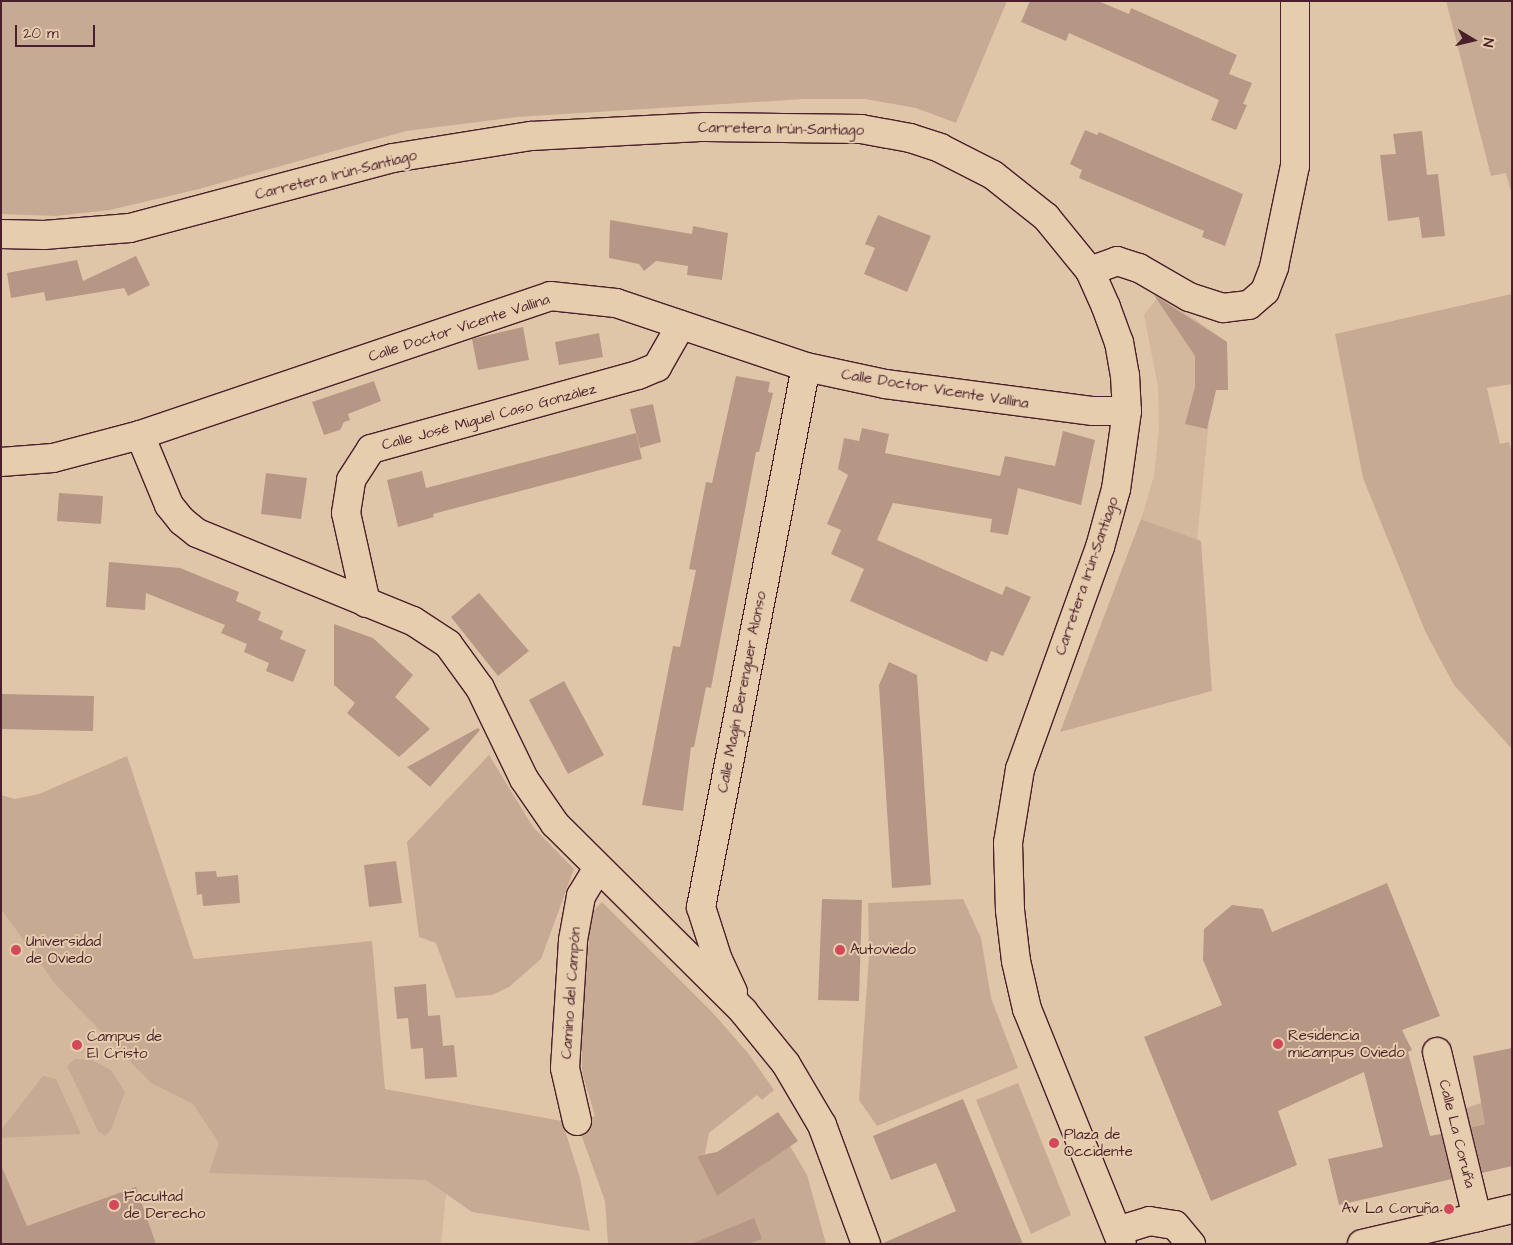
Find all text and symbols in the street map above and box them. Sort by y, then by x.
scale bar [18,15,98,47]
north arrow [1448,15,1498,65]
text: 20 m [23,23,59,44]
text: N [1477,36,1498,48]
street label: Carretera Irún-Santiago [698,119,864,139]
street label: Carretera Irún-Santiago [253,146,419,204]
street label: Calle Doctor Vicente Vallina [366,290,552,366]
street label: Calle Doctor Vicente Vallina [840,365,1030,413]
street label: Calle José Miguel Caso González [380,380,598,454]
street label: Carretera Irún-Santiago [1051,494,1123,658]
street label: Calle Magín Berenguer Alonso [714,590,770,794]
street label: Camino del Campón [557,926,585,1060]
place label: Universidad de Oviedo [26,932,101,967]
place label: Autoviedo [850,941,916,959]
marker: Universidad de Oviedo [10,944,22,956]
marker: Autoviedo [834,944,846,956]
place label: Residencia micampus Oviedo [1288,1026,1405,1061]
place label: Campus de El Cristo [87,1027,162,1062]
marker: Residencia micampus Oviedo [1272,1038,1284,1050]
marker: Campus de El Cristo [71,1039,83,1051]
street label: Calle La Coruña [1435,1078,1479,1190]
place label: Plaza de Occidente [1064,1125,1133,1160]
marker: Plaza de Occidente [1048,1137,1060,1149]
place label: Facultad de Derecho [124,1187,205,1222]
marker: Facultad de Derecho [108,1199,120,1211]
place label: Av La Coruña [1342,1200,1439,1218]
marker: Av La Coruña [1443,1203,1455,1215]

